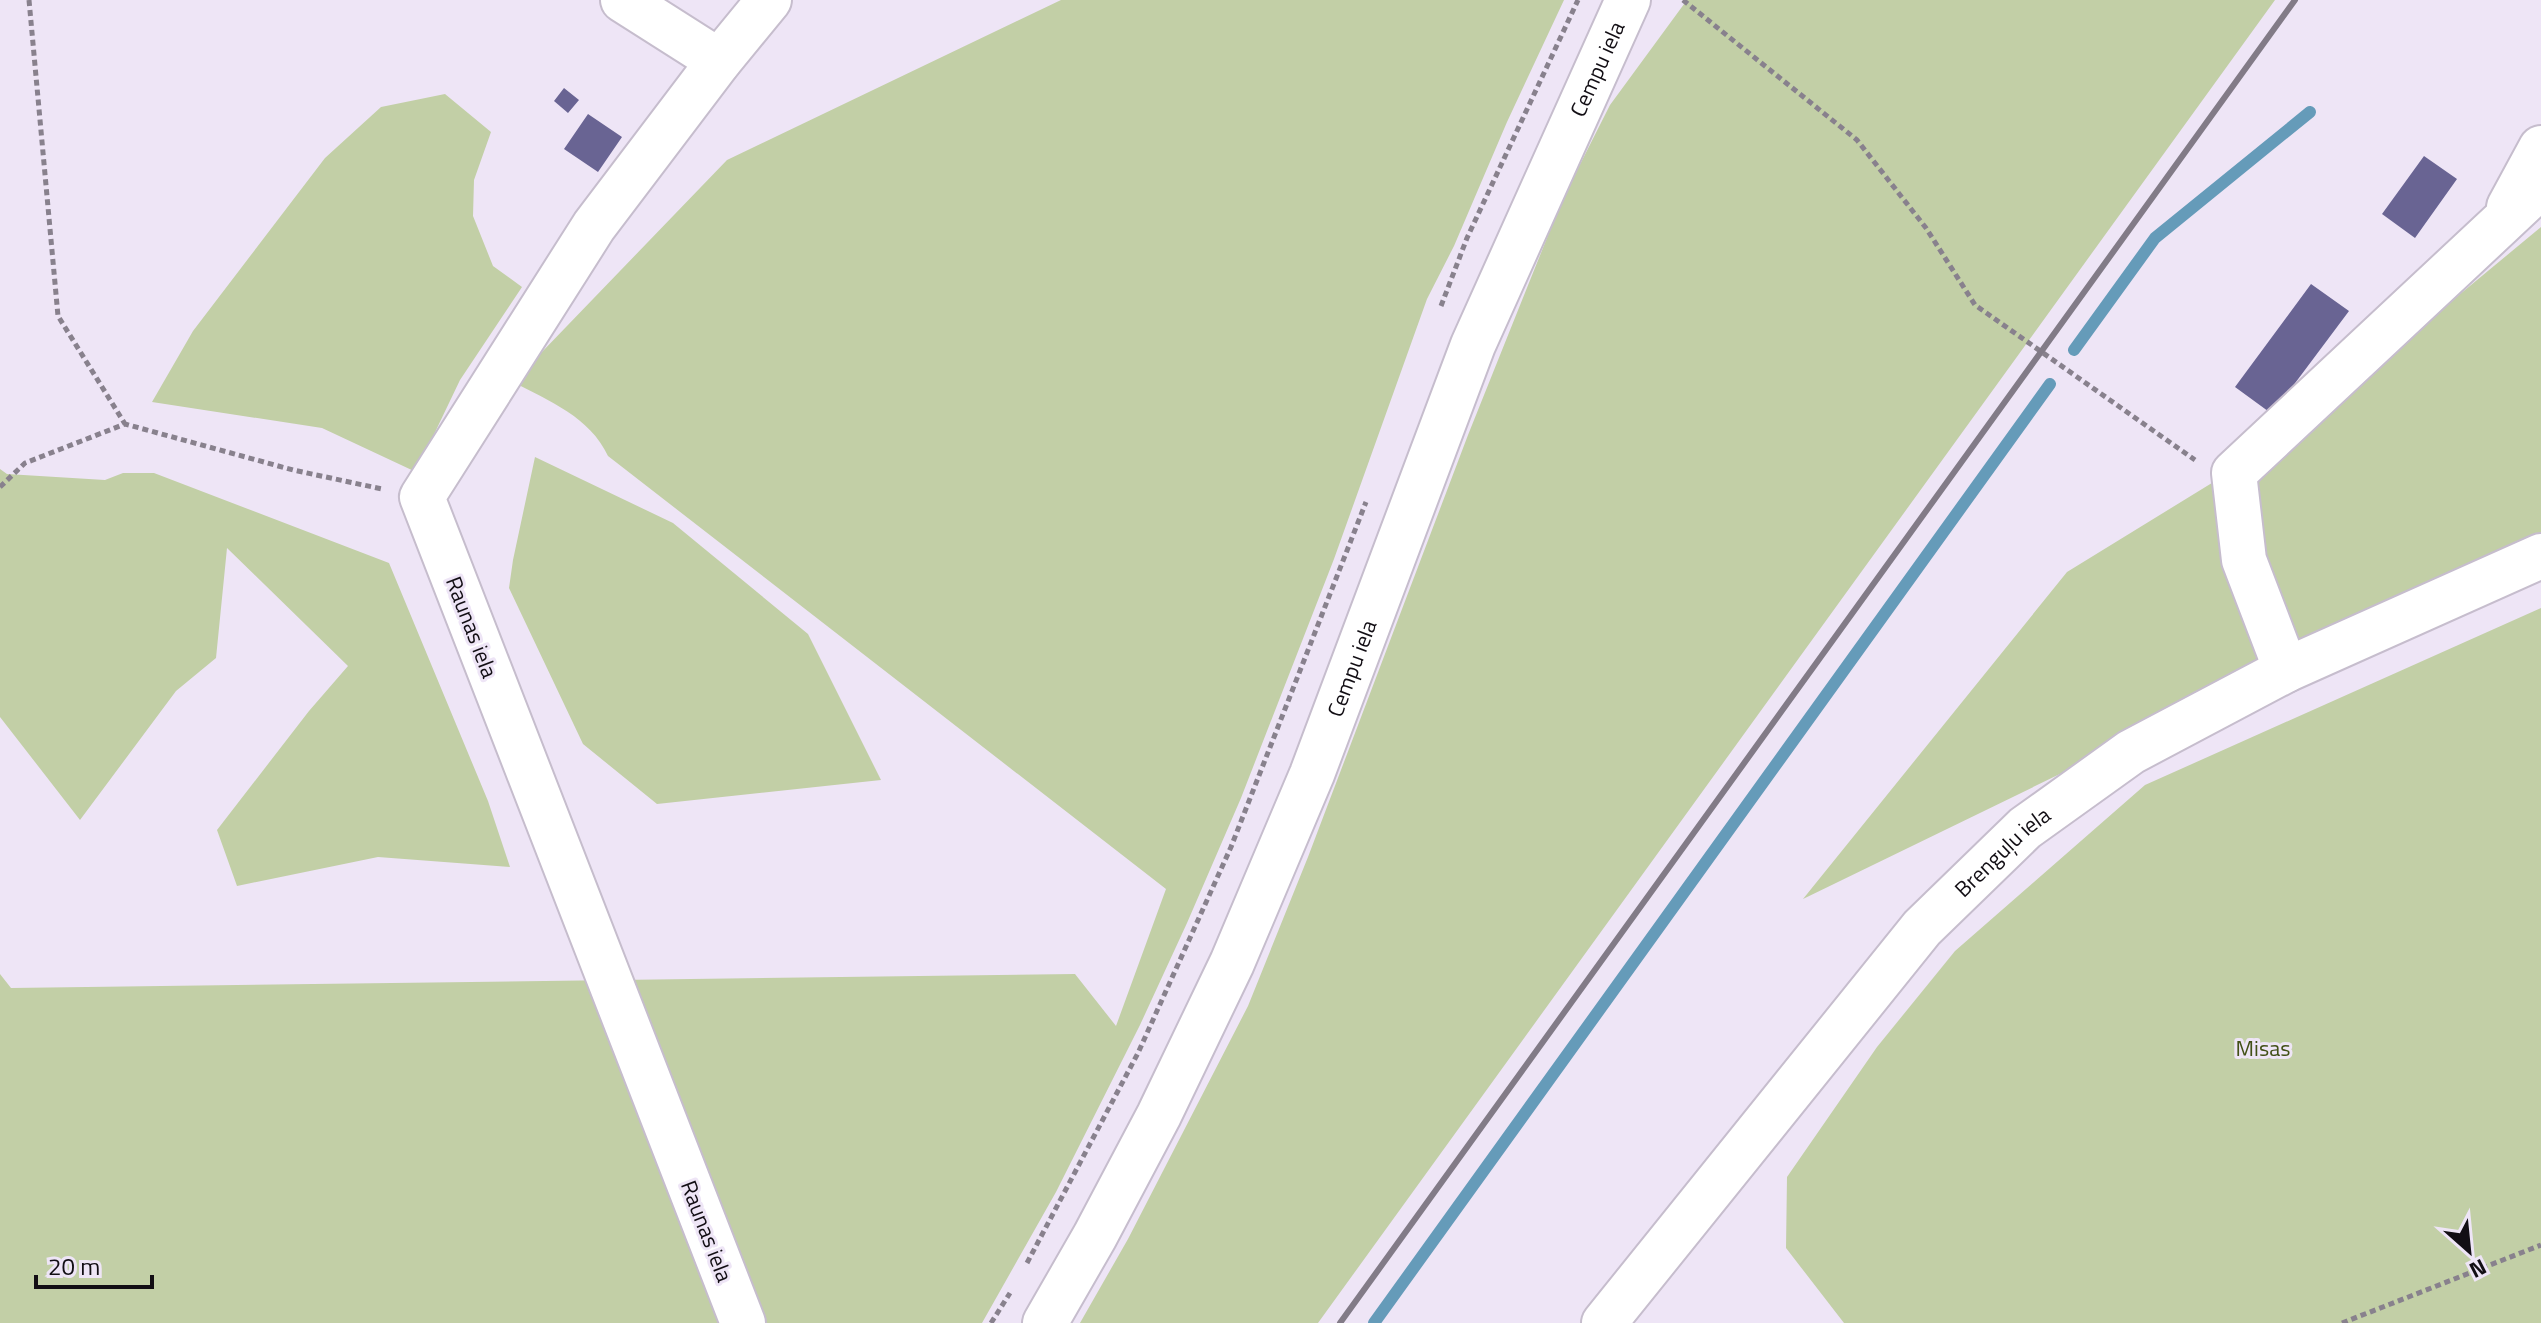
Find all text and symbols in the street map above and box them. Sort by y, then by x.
street label: Cempu iela [1561,16,1633,122]
street label: Raunas iela [437,571,507,683]
street label: Cempu iela [1318,615,1385,722]
street label: Brenguļu iela [1946,798,2057,905]
park label: Misas [2236,1031,2290,1065]
street label: Raunas iela [672,1175,742,1287]
north arrow [2429,1211,2509,1291]
scale bar [36,1239,152,1289]
text: 20 m [48,1248,100,1284]
text: N [2464,1250,2493,1287]

